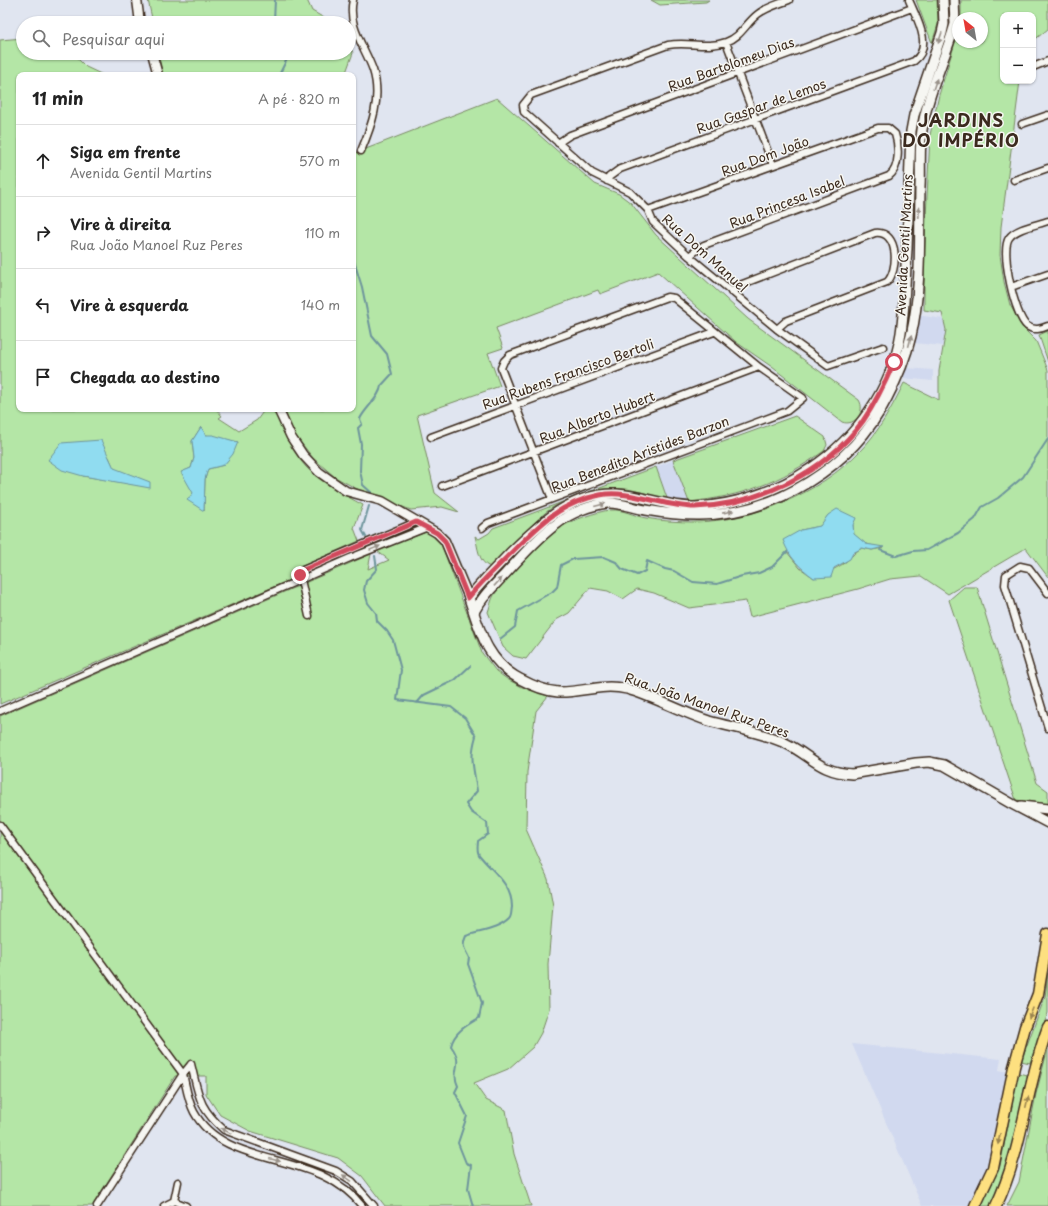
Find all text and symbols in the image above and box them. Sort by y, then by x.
north arrow [952,12,988,48]
map controls [1000,12,1036,84]
button: + [1000,12,1036,48]
search box [16,16,356,60]
icon: search [30,27,52,49]
text: Pesquisar aqui [62,27,165,50]
street label: Rua Bartolomeu Dias [665,32,797,95]
one-way arrow [937,33,943,45]
button: − [1000,48,1036,84]
street label: Rua Gaspar de Lemos [693,73,828,138]
one-way arrow [933,77,939,89]
text: 11 min [32,85,84,111]
text: A pé · 820 m [258,89,340,108]
district label: JARDINS DO IMPÉRIO [902,107,1020,153]
street label: Rua Dom João [718,131,811,180]
text: Siga em frente [70,140,180,163]
icon: ahead [32,150,54,172]
text: 570 m [299,151,340,170]
text: Avenida Gentil Martins [70,163,212,182]
street label: Rua Princesa Isabel [726,171,847,232]
street label: Avenida Gentil Martins [890,173,917,316]
one-way arrow [916,206,923,218]
street label: Rua Dom Manuel [658,209,752,296]
text: Vire à direita [70,212,171,235]
icon: right [32,222,54,244]
text: 110 m [305,223,340,242]
text: Rua João Manoel Ruz Peres [70,235,243,254]
text: Vire à esquerda [70,293,189,316]
icon: left [32,294,54,316]
text: 140 m [301,295,340,314]
street label: Rua Rubens Francisco Bertoli [479,334,656,413]
one-way arrow [907,335,913,347]
route start [885,353,903,371]
text: Chegada ao destino [70,365,220,388]
icon: arrive [32,366,54,388]
street label: Rua Alberto Hubert [536,386,657,447]
street label: Rua Benedito Aristides Barzon [548,411,732,496]
one-way arrow [594,502,606,508]
one-way arrow [722,509,735,515]
one-way arrow [369,545,380,551]
route end [291,566,309,584]
one-way arrow [493,577,503,587]
street label: Rua João Manoel Ruz Peres [622,667,792,742]
one-way arrow [1028,1008,1034,1020]
one-way arrow [1024,1096,1030,1108]
one-way arrow [220,1127,232,1134]
one-way arrow [996,1133,1002,1145]
one-way arrow [269,1157,281,1163]
one-way arrow [342,1174,352,1182]

